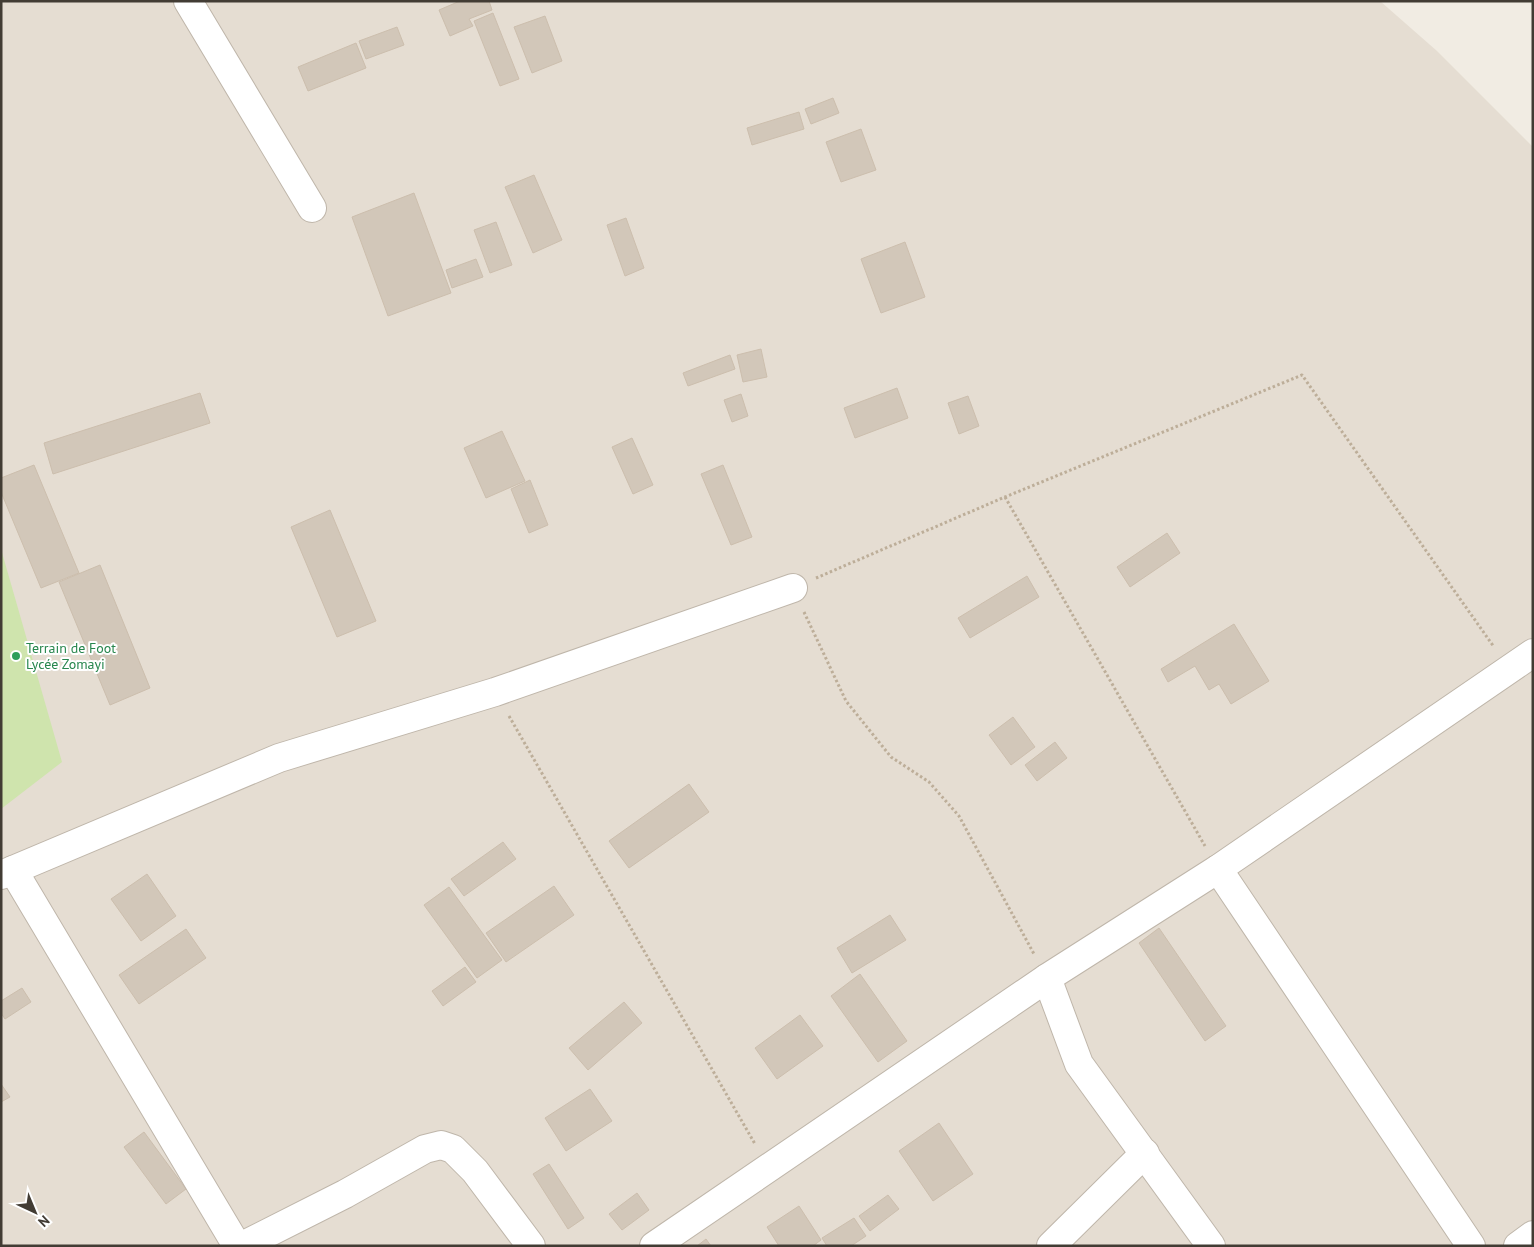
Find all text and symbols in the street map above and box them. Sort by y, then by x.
place label: Terrain de Foot Lycée Zomayi [26,639,116,673]
marker: Terrain de Foot Lycée Zomayi [10,650,22,662]
north arrow [10,1187,60,1237]
text: N [34,1212,54,1231]

